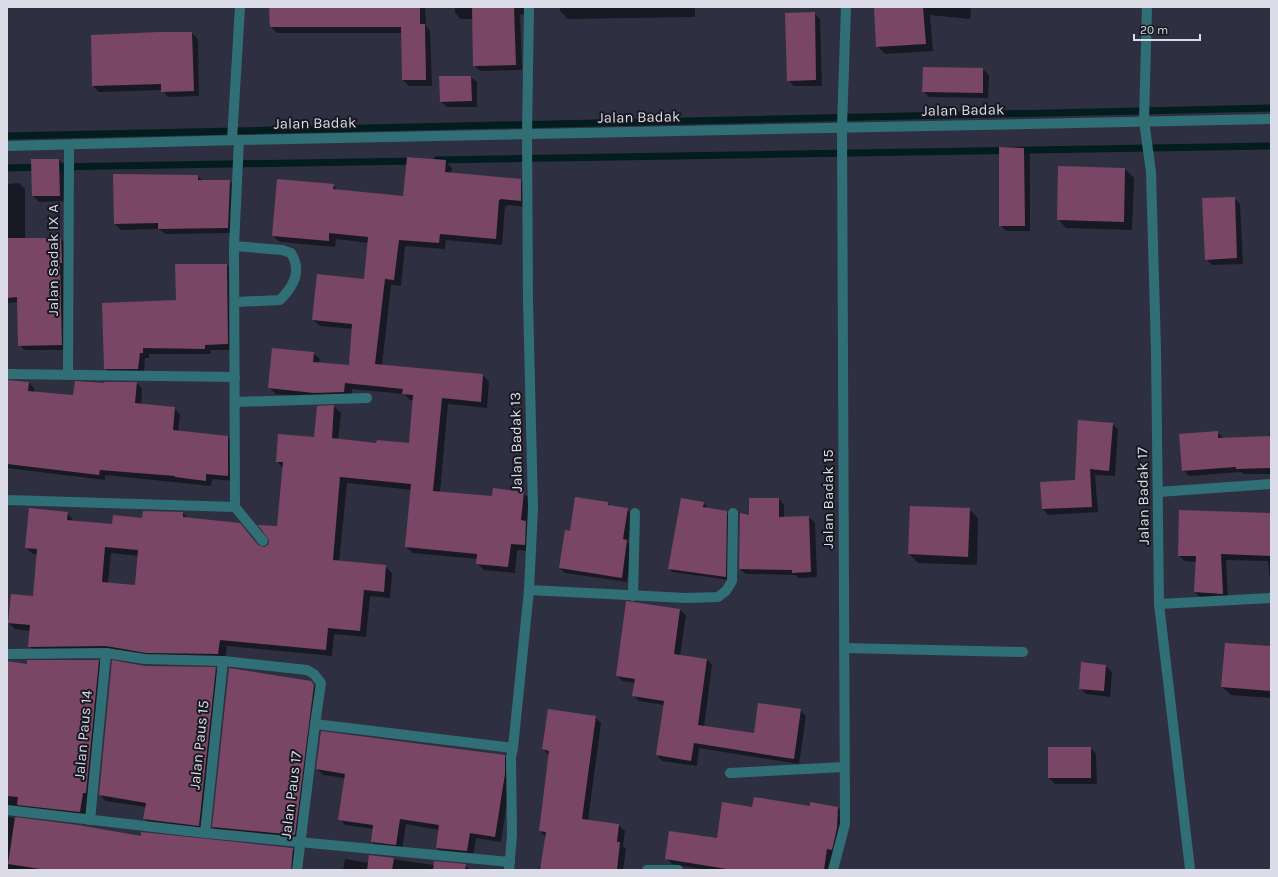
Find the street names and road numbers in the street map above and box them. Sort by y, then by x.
street label: Jalan Badak [922,100,1004,120]
street label: Jalan Badak [598,107,680,127]
street label: Jalan Badak [274,113,356,133]
street label: Jalan Sadak IX A [44,204,62,316]
street label: Jalan Badak 13 [506,392,526,492]
street label: Jalan Badak 17 [1133,447,1153,545]
street label: Jalan Badak 15 [819,449,837,549]
street label: Jalan Paus 14 [70,689,96,781]
street label: Jalan Paus 15 [185,699,213,791]
street label: Jalan Paus 17 [277,750,305,840]

